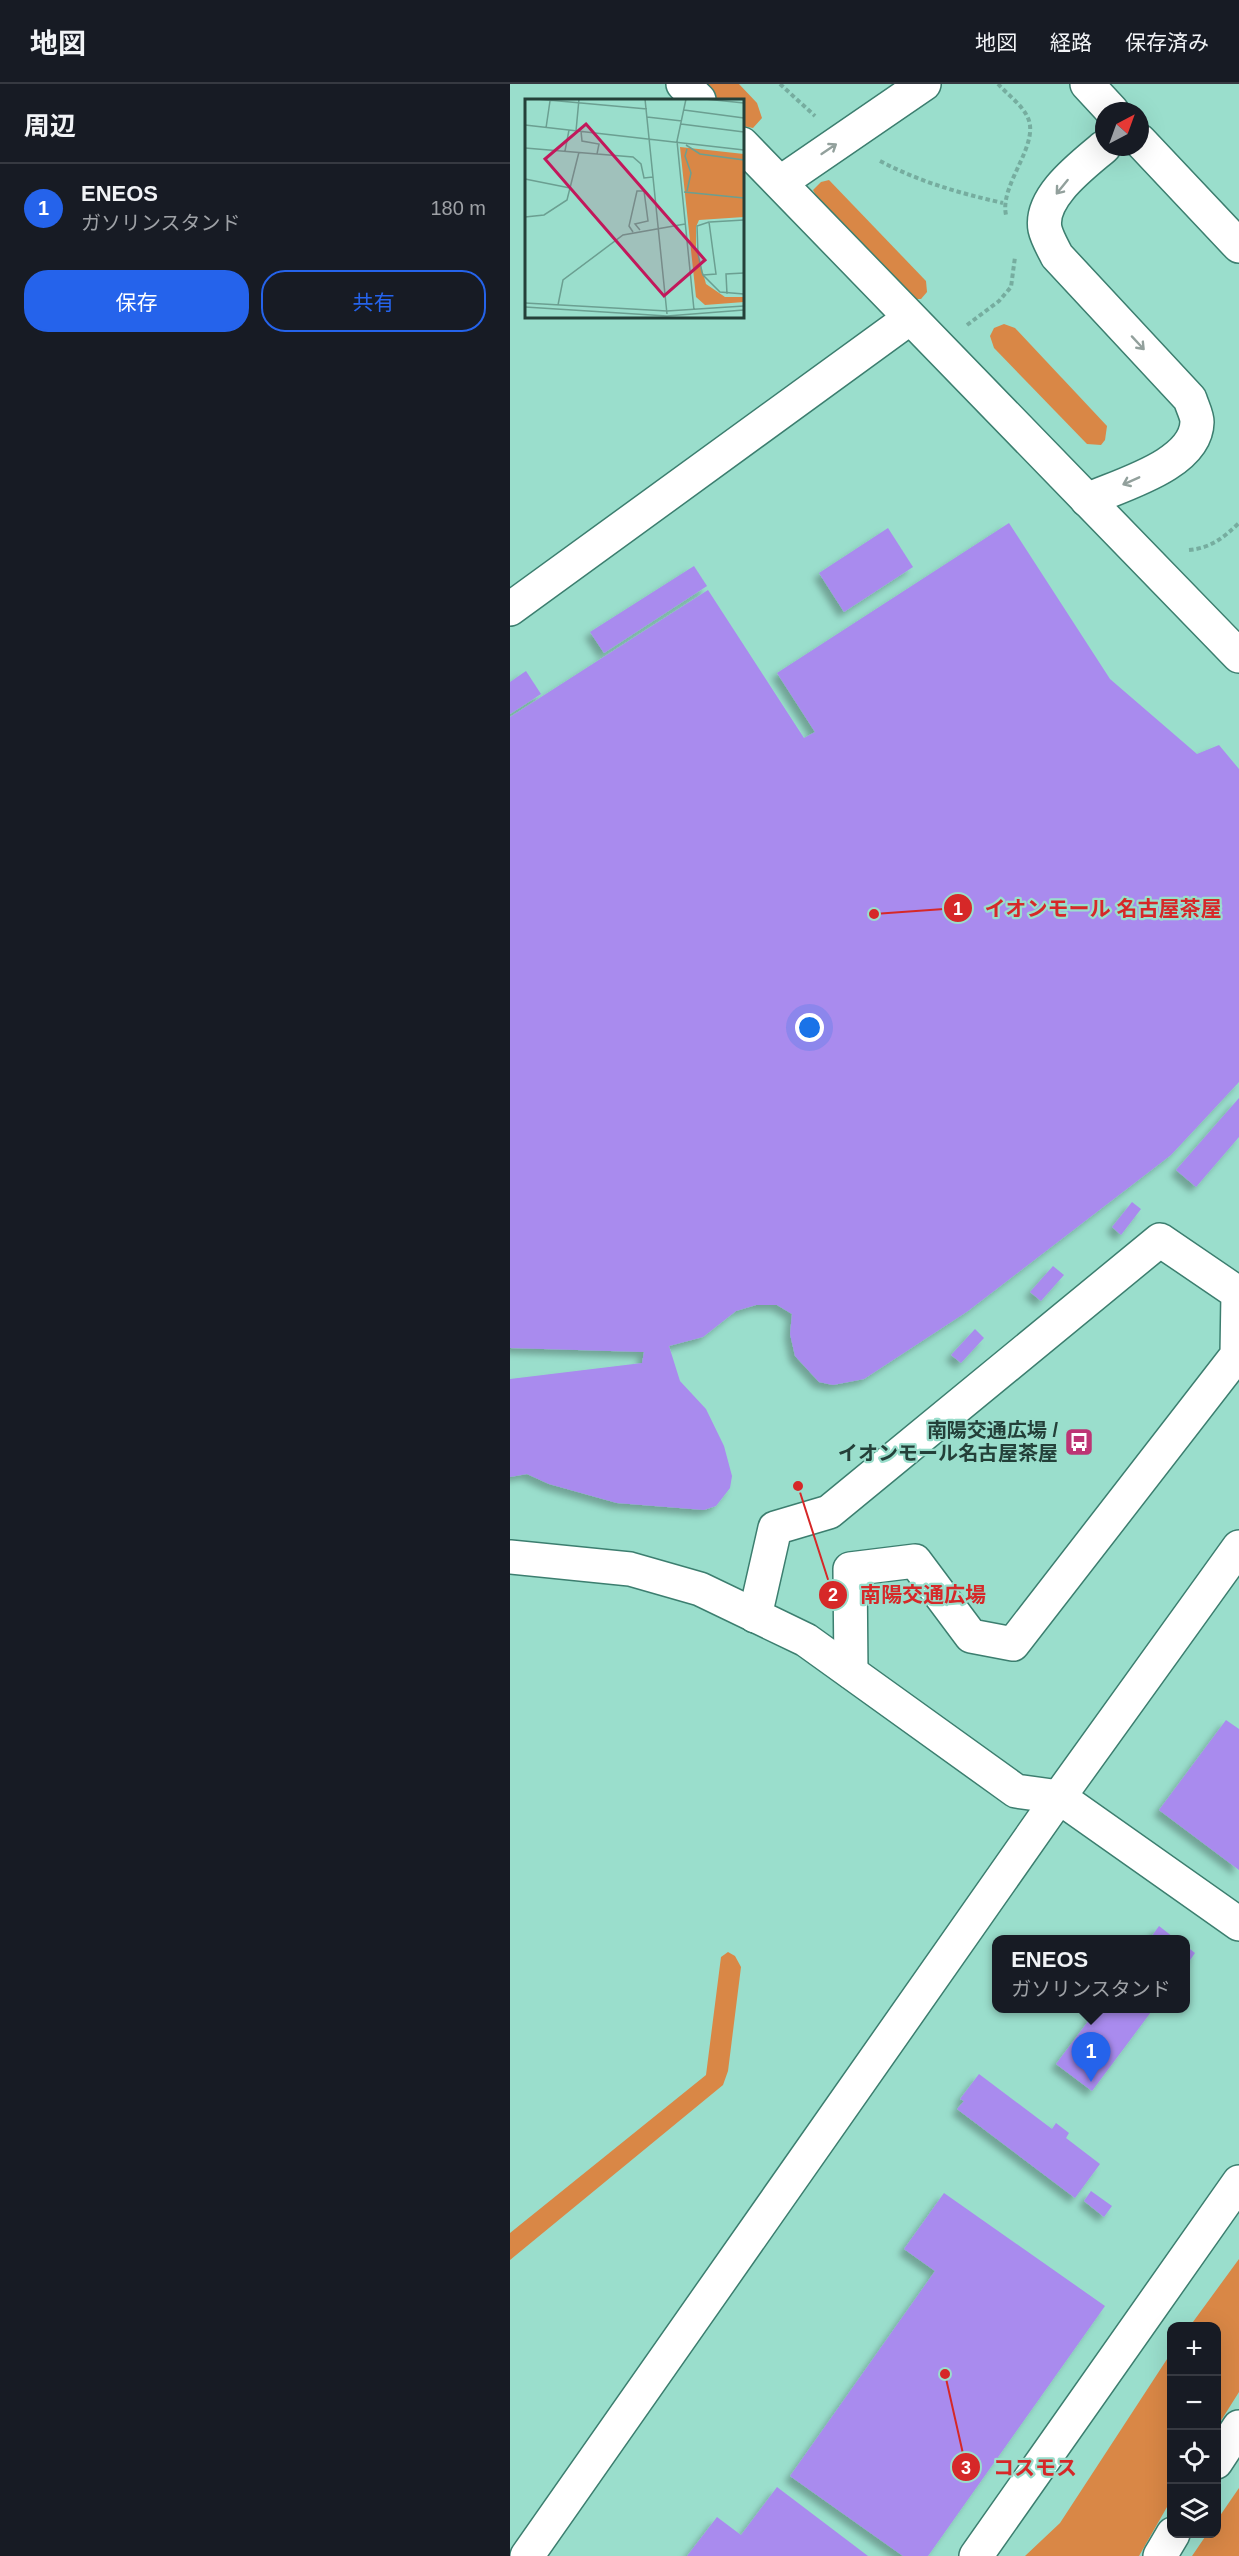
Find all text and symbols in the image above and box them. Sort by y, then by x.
text: 地図 [30,28,86,59]
text: 地図 [975,31,1017,54]
text: 経路 [1050,31,1092,54]
text: 保存済み [1125,31,1209,54]
inset map [525,99,744,318]
north arrow [1095,102,1149,156]
text: 周辺 [24,111,76,141]
one-way arrow [821,143,837,155]
one-way arrow [1055,179,1068,195]
text: ENEOS [81,181,158,206]
text: 1 [38,197,49,219]
text: 180 m [430,197,486,219]
text: ガソリンスタンド [81,212,241,234]
button: 保存 [24,270,249,332]
button: 共有 [261,270,486,332]
one-way arrow [1131,335,1145,350]
one-way arrow [1122,475,1140,487]
callout: イオンモール 名古屋茶屋 [943,889,1234,928]
text: イオンモール 名古屋茶屋 [985,897,1221,920]
text: 1 [953,899,963,919]
your location [795,1013,824,1042]
place label: 南陽交通広場 / イオンモール名古屋茶屋 [838,1419,1058,1464]
bus stop icon: 南陽交通広場 / イオンモール名古屋茶屋 [1063,1426,1095,1458]
callout: 南陽交通広場 [818,1575,998,1614]
text: 南陽交通広場 [860,1583,986,1606]
text: 2 [828,1585,838,1605]
popup [992,1935,1190,2013]
text: ENEOS [1011,1947,1088,1972]
text: ガソリンスタンド [1011,1978,1171,2000]
pin: 1 [1072,2032,1110,2082]
map controls [1167,2322,1221,2538]
button: + [1167,2322,1221,2376]
button: − [1167,2376,1221,2430]
button: locate [1167,2430,1221,2484]
callout: コスモス [951,2448,1089,2487]
text: コスモス [993,2456,1077,2479]
text: 3 [961,2458,971,2478]
button: layers [1167,2484,1221,2538]

